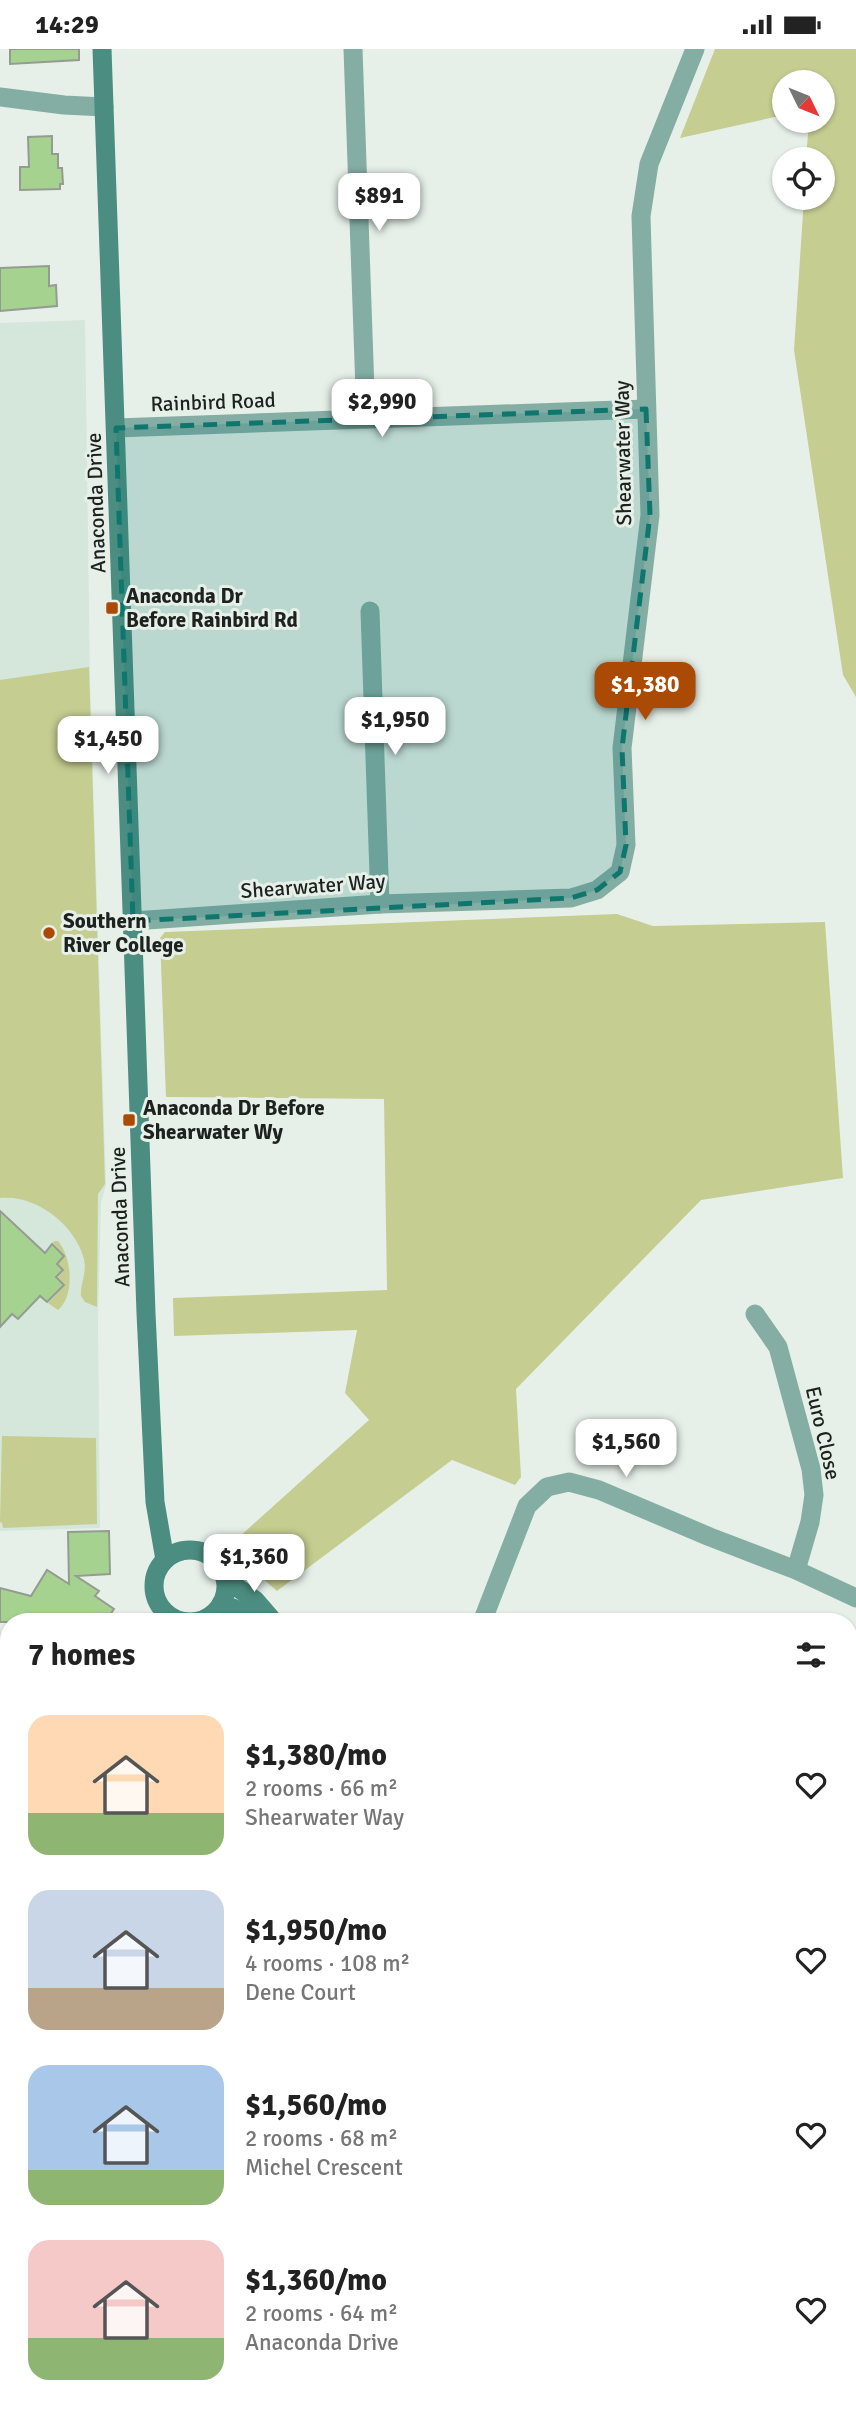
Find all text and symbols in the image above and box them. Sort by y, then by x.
text: 14:29 [35,9,99,41]
north arrow [772,70,835,133]
map controls [772,70,835,210]
button: locate [772,147,835,210]
pin: $891 [338,173,420,233]
text: $891 [354,181,404,210]
pin: $2,990 [325,379,439,439]
street label: Shearwater Way [609,380,637,526]
street label: Rainbird Road [150,387,276,417]
text: $2,990 [348,387,416,416]
street label: Anaconda Drive [81,432,111,574]
place label: Anaconda Dr Before Rainbird Rd [126,583,298,633]
marker: Anaconda Dr Before Rainbird Rd [104,600,120,616]
pin: $1,380 [588,663,702,722]
text: $1,380 [611,670,679,699]
pin: $1,950 [338,697,452,757]
text: $1,950 [361,705,429,734]
pin: $1,450 [51,717,165,776]
text: $1,450 [74,724,142,753]
street label: Shearwater Way [240,868,386,904]
place label: Southern River College [63,908,184,958]
marker: Southern River College [41,925,57,941]
place label: Anaconda Dr Before Shearwater Wy [143,1095,325,1145]
marker: Anaconda Dr Before Shearwater Wy [121,1112,137,1128]
street label: Anaconda Drive [105,1146,135,1288]
street label: Euro Close [800,1384,846,1482]
pin: $1,560 [569,1419,683,1479]
text: $1,560 [592,1427,660,1456]
pin: $1,360 [197,1535,311,1594]
text: $1,360 [220,1542,288,1571]
icon: filters [792,1636,830,1674]
text: 7 homes [28,1637,135,1674]
text: $1,380/mo [245,1737,387,1774]
icon: home [84,1743,168,1827]
icon: heart [792,1766,830,1804]
text: 2 rooms · 66 m² [245,1774,398,1803]
text: Shearwater Way [245,1803,404,1832]
text: $1,950/mo [245,1912,387,1949]
icon: home [84,1918,168,2002]
icon: heart [792,1941,830,1979]
text: 4 rooms · 108 m² [245,1949,410,1978]
text: Dene Court [245,1978,356,2007]
text: $1,560/mo [245,2087,387,2124]
icon: home [84,2093,168,2177]
icon: heart [792,2116,830,2154]
text: 2 rooms · 68 m² [245,2124,398,2153]
text: Michel Crescent [245,2153,403,2182]
text: $1,360/mo [245,2262,387,2299]
icon: home [84,2268,168,2352]
icon: heart [792,2291,830,2329]
text: 2 rooms · 64 m² [245,2299,398,2328]
text: Anaconda Drive [245,2328,399,2357]

